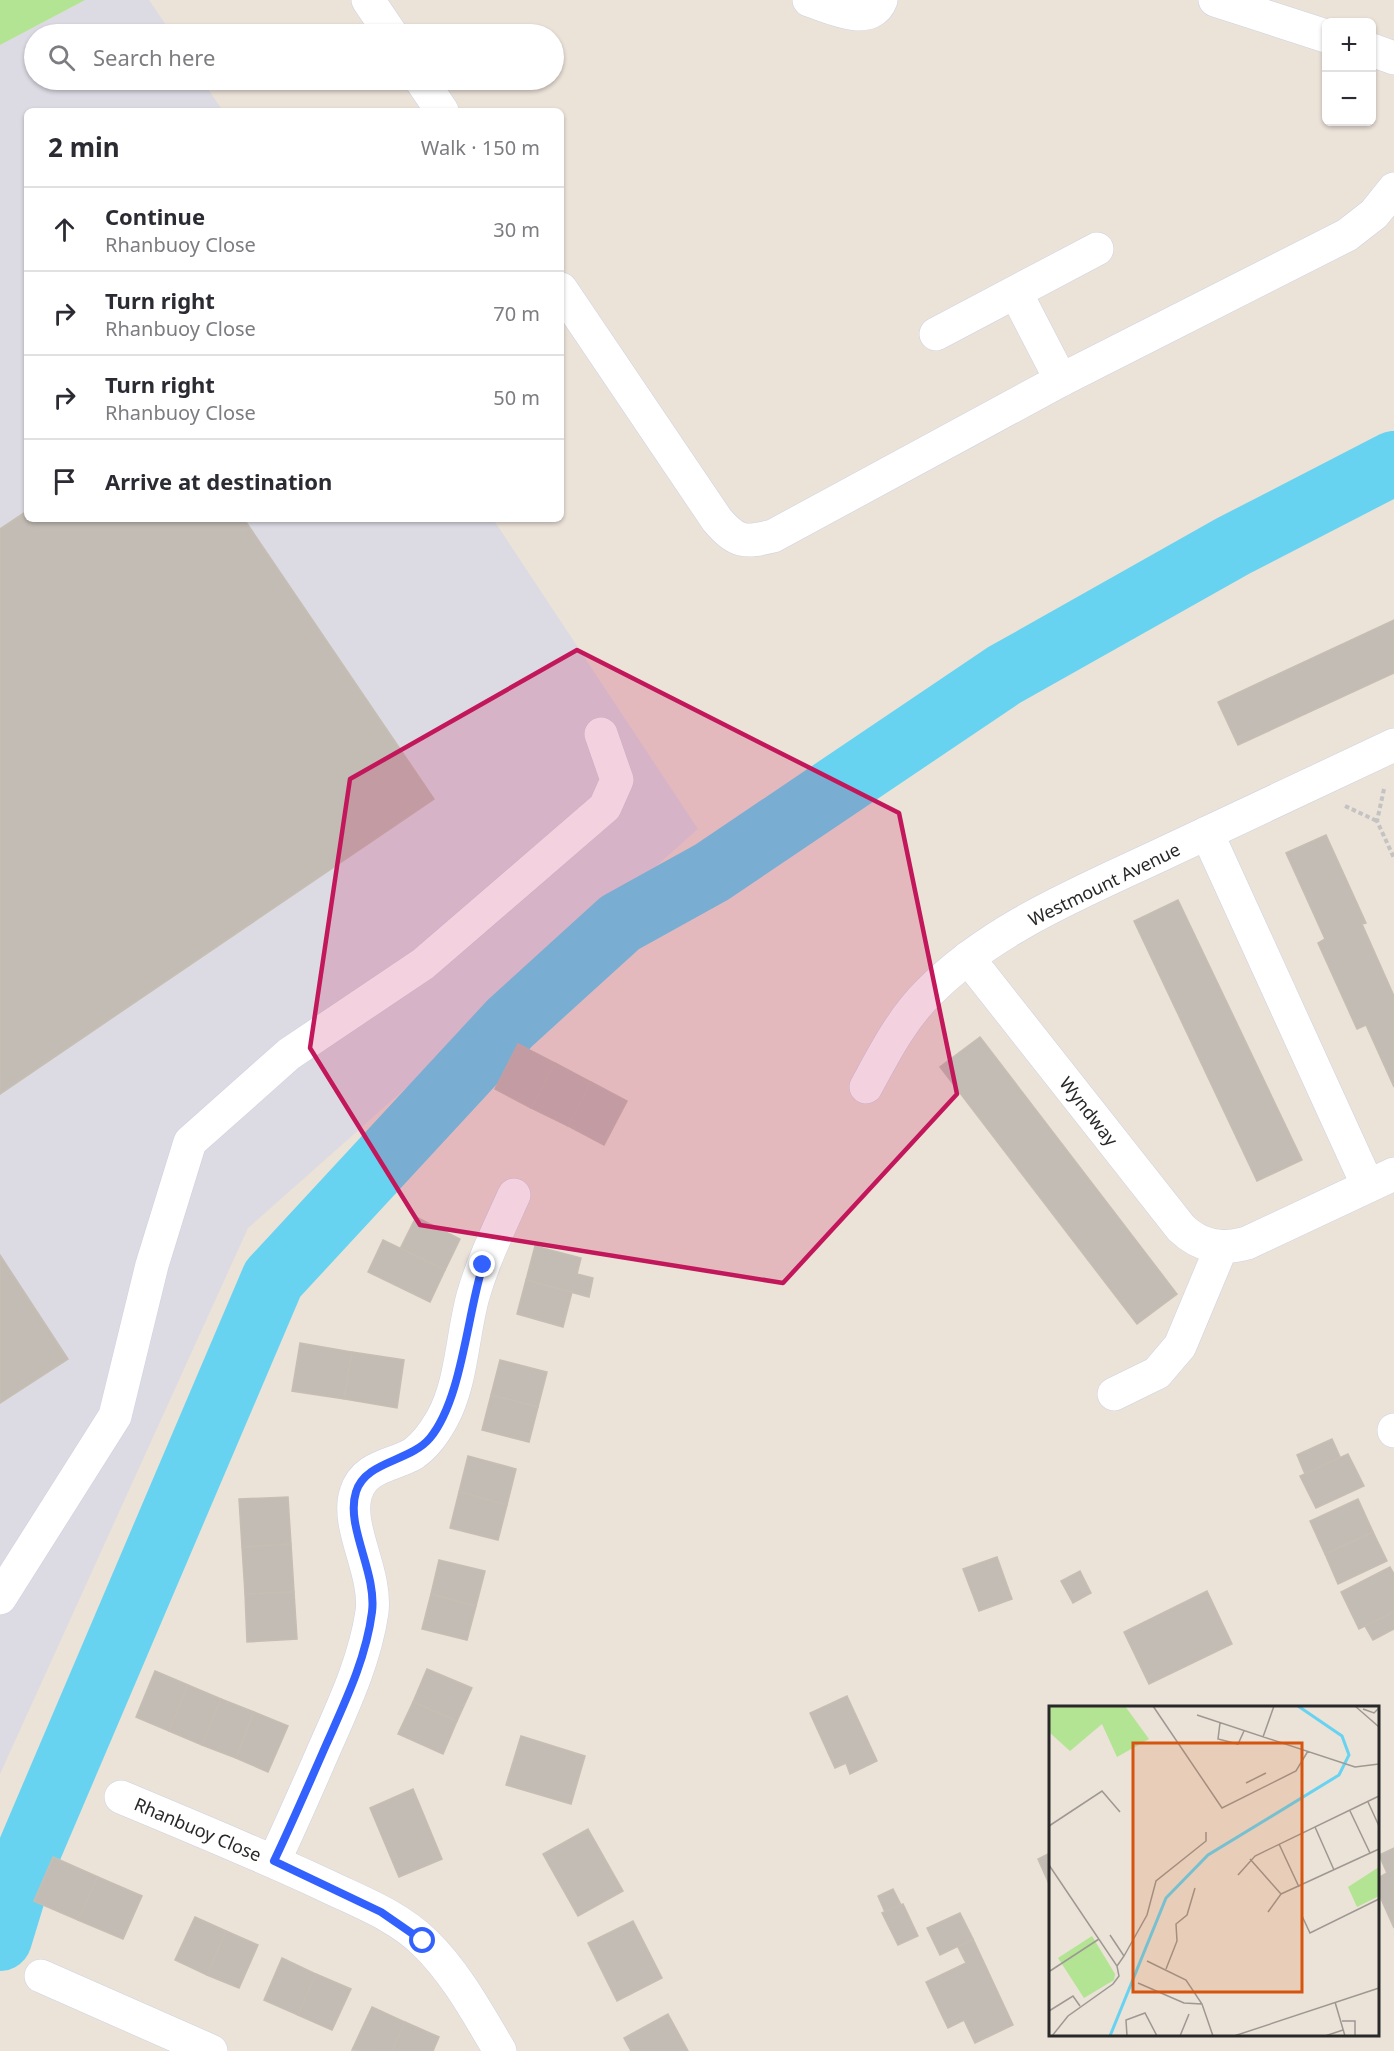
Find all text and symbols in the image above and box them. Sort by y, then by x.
map controls [1322,18,1376,126]
button: + [1322,18,1376,72]
search box [24,24,564,90]
icon: search [45,41,78,74]
text: Search here [93,42,215,72]
button: − [1322,72,1376,126]
text: 2 min [48,129,120,165]
text: Walk · 150 m [421,134,540,161]
text: Continue [105,201,205,231]
icon: ahead [48,213,81,246]
text: 30 m [493,216,540,243]
text: Rhanbuoy Close [105,231,256,258]
text: Turn right [105,285,215,315]
icon: right [48,297,81,330]
text: 70 m [493,300,540,327]
text: Rhanbuoy Close [105,315,256,342]
text: Turn right [105,369,215,399]
icon: right [48,381,81,414]
text: 50 m [493,384,540,411]
text: Rhanbuoy Close [105,399,256,426]
icon: arrive [48,465,81,498]
text: Arrive at destination [105,466,332,496]
street label: Westmount Avenue [1024,837,1184,931]
street label: Wyndway [1054,1071,1124,1151]
route end [469,1251,495,1277]
inset map [1049,1706,1379,2036]
street label: Rhanbuoy Close [131,1791,265,1867]
route start [409,1927,435,1953]

